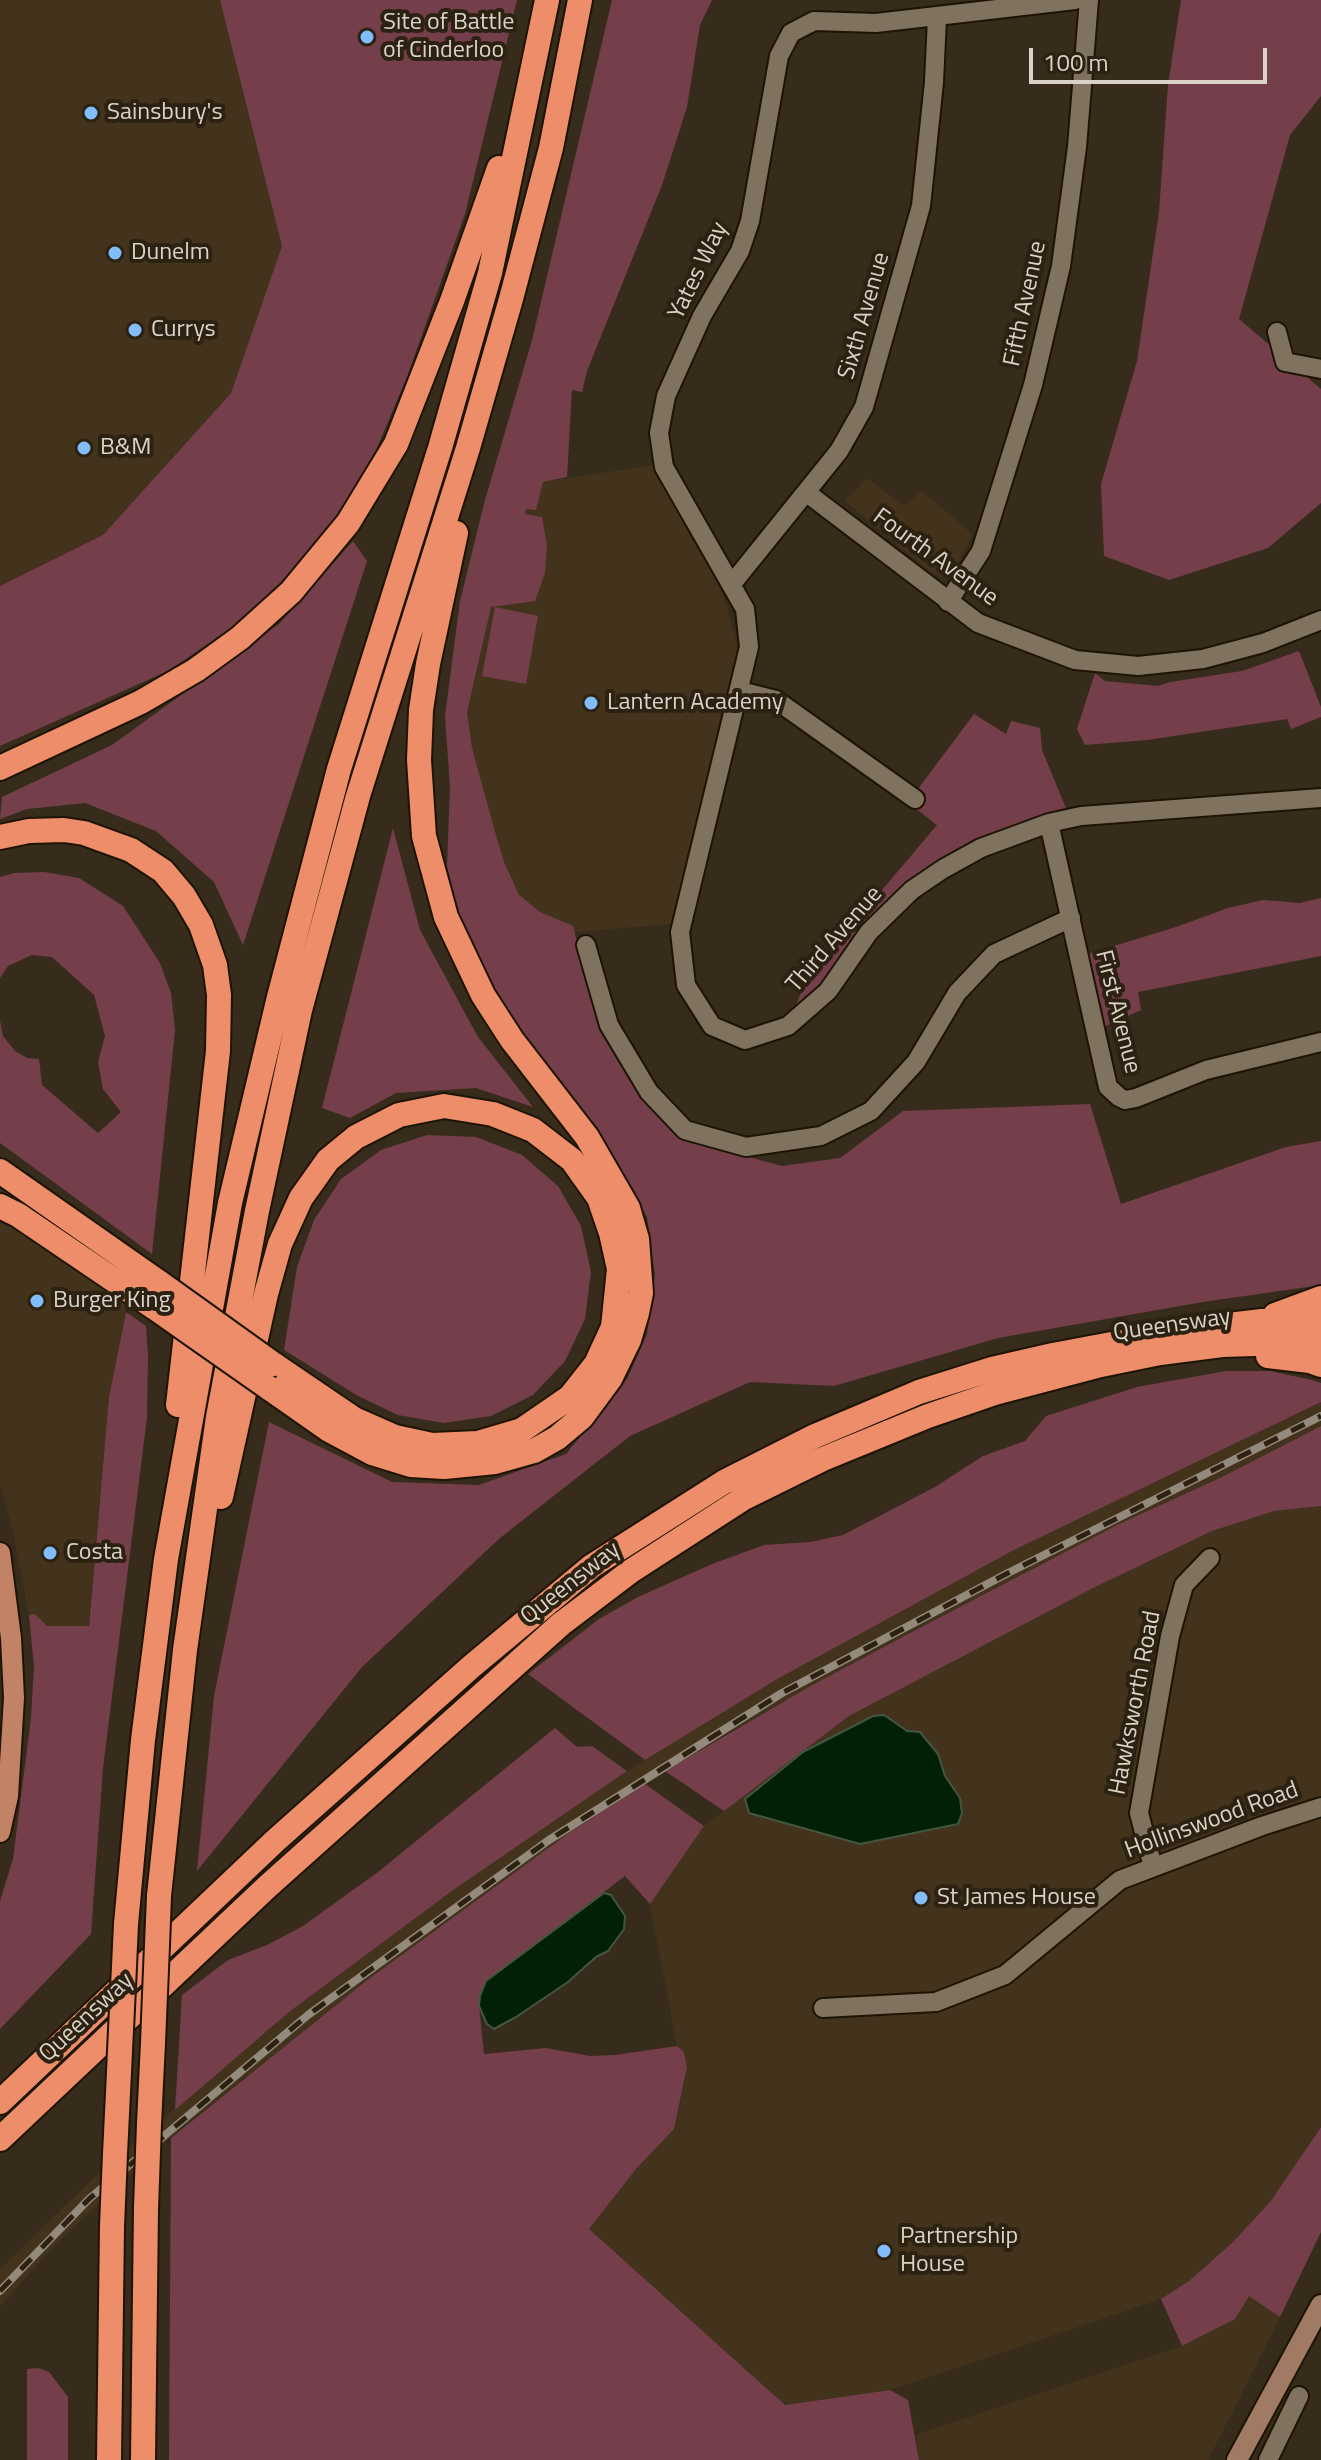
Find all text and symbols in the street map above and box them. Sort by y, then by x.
place label: Site of Battle of Cinderloo [383,9,514,65]
marker: Site of Battle of Cinderloo [358,28,376,46]
scale bar [1033,32,1271,82]
text: 100 m [1043,44,1109,80]
place label: Sainsbury's [107,99,223,127]
marker: Sainsbury's [82,104,100,122]
street label: Yates Way [663,218,735,324]
place label: Dunelm [131,239,210,267]
street label: Fifth Avenue [999,239,1053,369]
marker: Dunelm [106,244,124,262]
street label: Sixth Avenue [833,249,897,383]
place label: Currys [151,316,216,344]
marker: Currys [126,321,144,339]
place label: B&M [100,434,151,462]
marker: B&M [75,439,93,457]
street label: Fourth Avenue [867,503,1003,613]
place label: Lantern Academy [607,689,783,717]
marker: Lantern Academy [582,694,600,712]
street label: Third Avenue [781,881,889,999]
street label: First Avenue [1088,947,1146,1077]
place label: Burger King [53,1287,171,1315]
marker: Burger King [28,1292,46,1310]
street label: Queensway [1111,1303,1233,1349]
street label: Queensway [515,1536,627,1632]
place label: Costa [66,1539,123,1567]
marker: Costa [41,1544,59,1562]
street label: Hawksworth Road [1104,1609,1168,1797]
street label: Hollinswood Road [1121,1776,1303,1866]
place label: St James House [937,1884,1096,1912]
marker: St James House [912,1889,930,1907]
street label: Queensway [34,1967,140,2069]
place label: Partnership House [900,2223,1018,2279]
marker: Partnership House [875,2242,893,2260]

